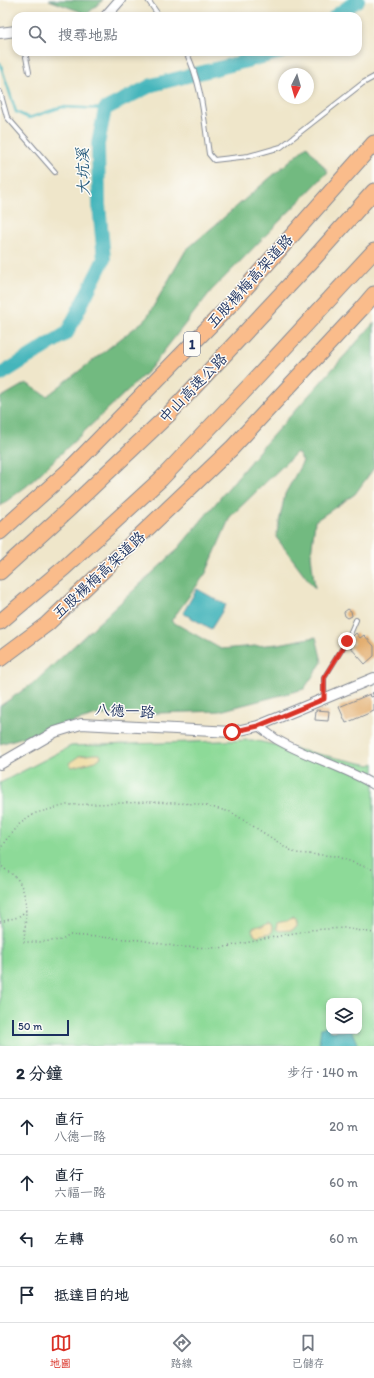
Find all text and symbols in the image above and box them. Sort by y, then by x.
search box [12,12,362,56]
icon: search [26,23,48,45]
text: 搜尋地點 [58,26,118,44]
north arrow [278,68,314,104]
water label: 大坑溪 [73,147,93,196]
street label: 五股楊梅高架道路 [203,230,297,332]
road number: 1 [184,332,200,356]
street label: 中山高速公路 [155,349,231,427]
street label: 五股楊梅高架道路 [49,527,149,623]
route end [338,632,356,650]
street label: 八德一路 [95,700,155,722]
route start [223,723,241,741]
map controls [326,998,362,1034]
button: layers [326,998,362,1034]
scale bar [12,1018,69,1037]
text: 50 m [18,1020,42,1033]
text: 2 分鐘 [16,1063,63,1083]
text: 步行 · 140 m [287,1065,358,1080]
text: 直行 [54,1110,84,1128]
icon: ahead [16,1116,38,1138]
text: 20 m [329,1119,358,1134]
text: 八德一路 [54,1129,106,1144]
text: 直行 [54,1166,84,1184]
icon: ahead [16,1172,38,1194]
text: 60 m [329,1175,358,1190]
text: 六福一路 [54,1185,106,1200]
icon: left [16,1228,38,1250]
text: 左轉 [54,1230,84,1248]
text: 60 m [329,1231,358,1246]
icon: arrive [16,1284,38,1306]
text: 抵達目的地 [54,1286,129,1304]
tab: 地圖 [50,1332,72,1370]
tab: 路線 [171,1332,193,1370]
tab: 已儲存 [292,1332,325,1370]

